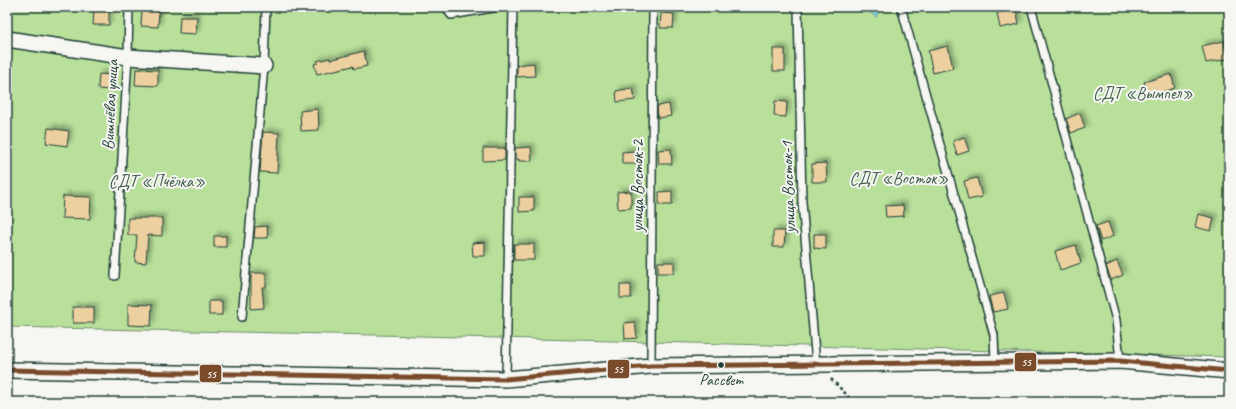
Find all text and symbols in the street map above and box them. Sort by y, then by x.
street label: Вишнёвая улица [97,58,123,151]
park label: СДТ «Вымпел» [1093,83,1193,104]
street label: улица Восток-2 [627,139,648,233]
street label: улица Восток-1 [776,139,800,234]
park label: СДТ «Восток» [849,168,949,189]
park label: СДТ «Пчёлка» [109,171,205,192]
line badge: 55 [1014,352,1037,372]
text: 55 [1021,355,1032,369]
line badge: 55 [607,359,630,379]
marker: Рассвет [716,360,726,370]
text: 55 [613,362,624,376]
line badge: 55 [199,364,222,383]
text: 55 [206,367,217,381]
place label: Рассвет [699,370,744,390]

